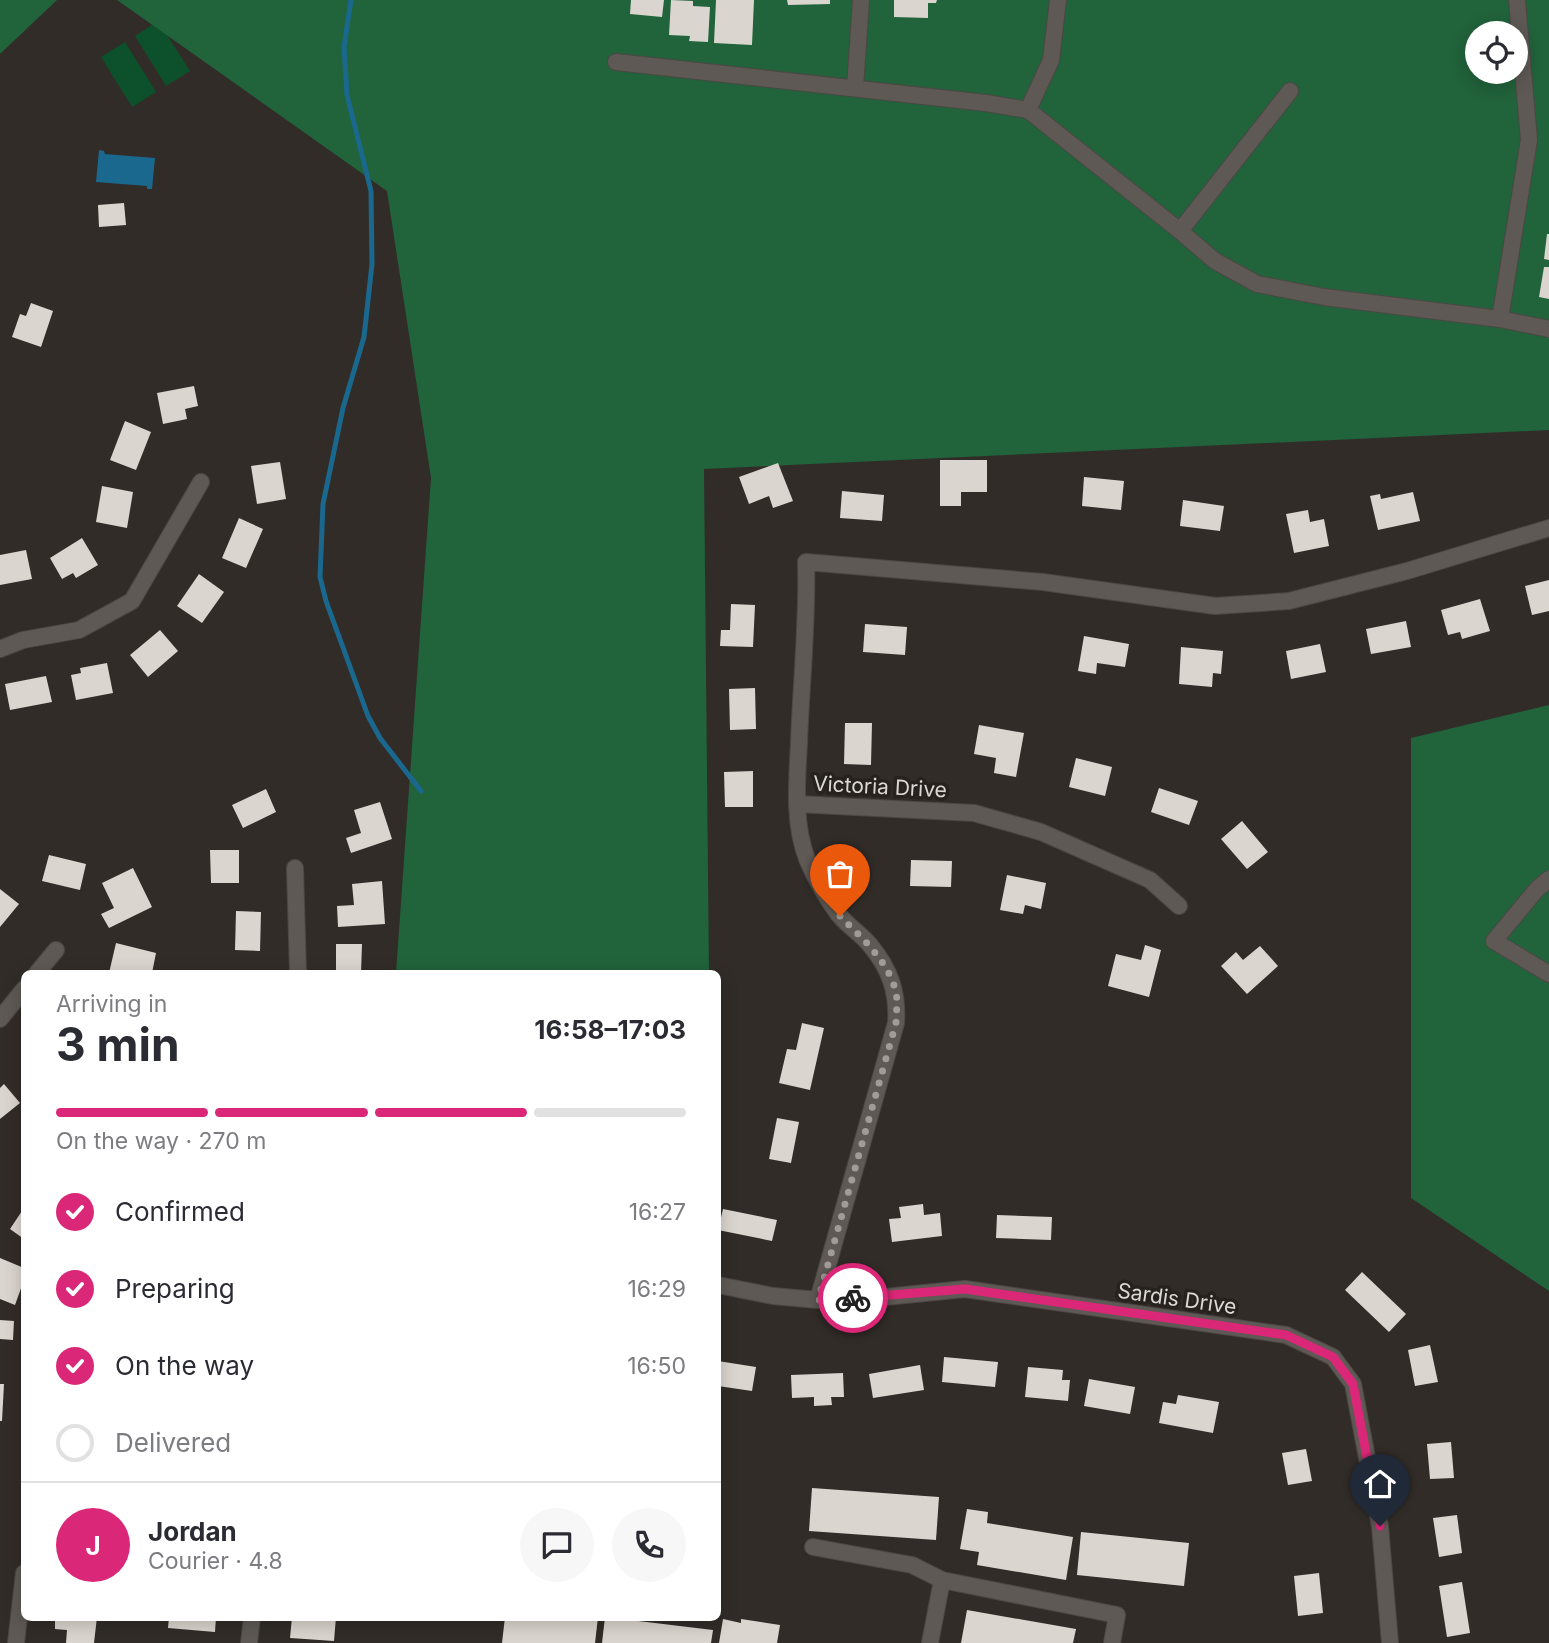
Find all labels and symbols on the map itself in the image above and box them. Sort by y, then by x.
street label: Victoria Drive [812,771,948,802]
pin [810,844,870,916]
courier [818,1263,888,1333]
street label: Sardis Drive [1116,1278,1238,1319]
pin [1350,1454,1410,1526]

